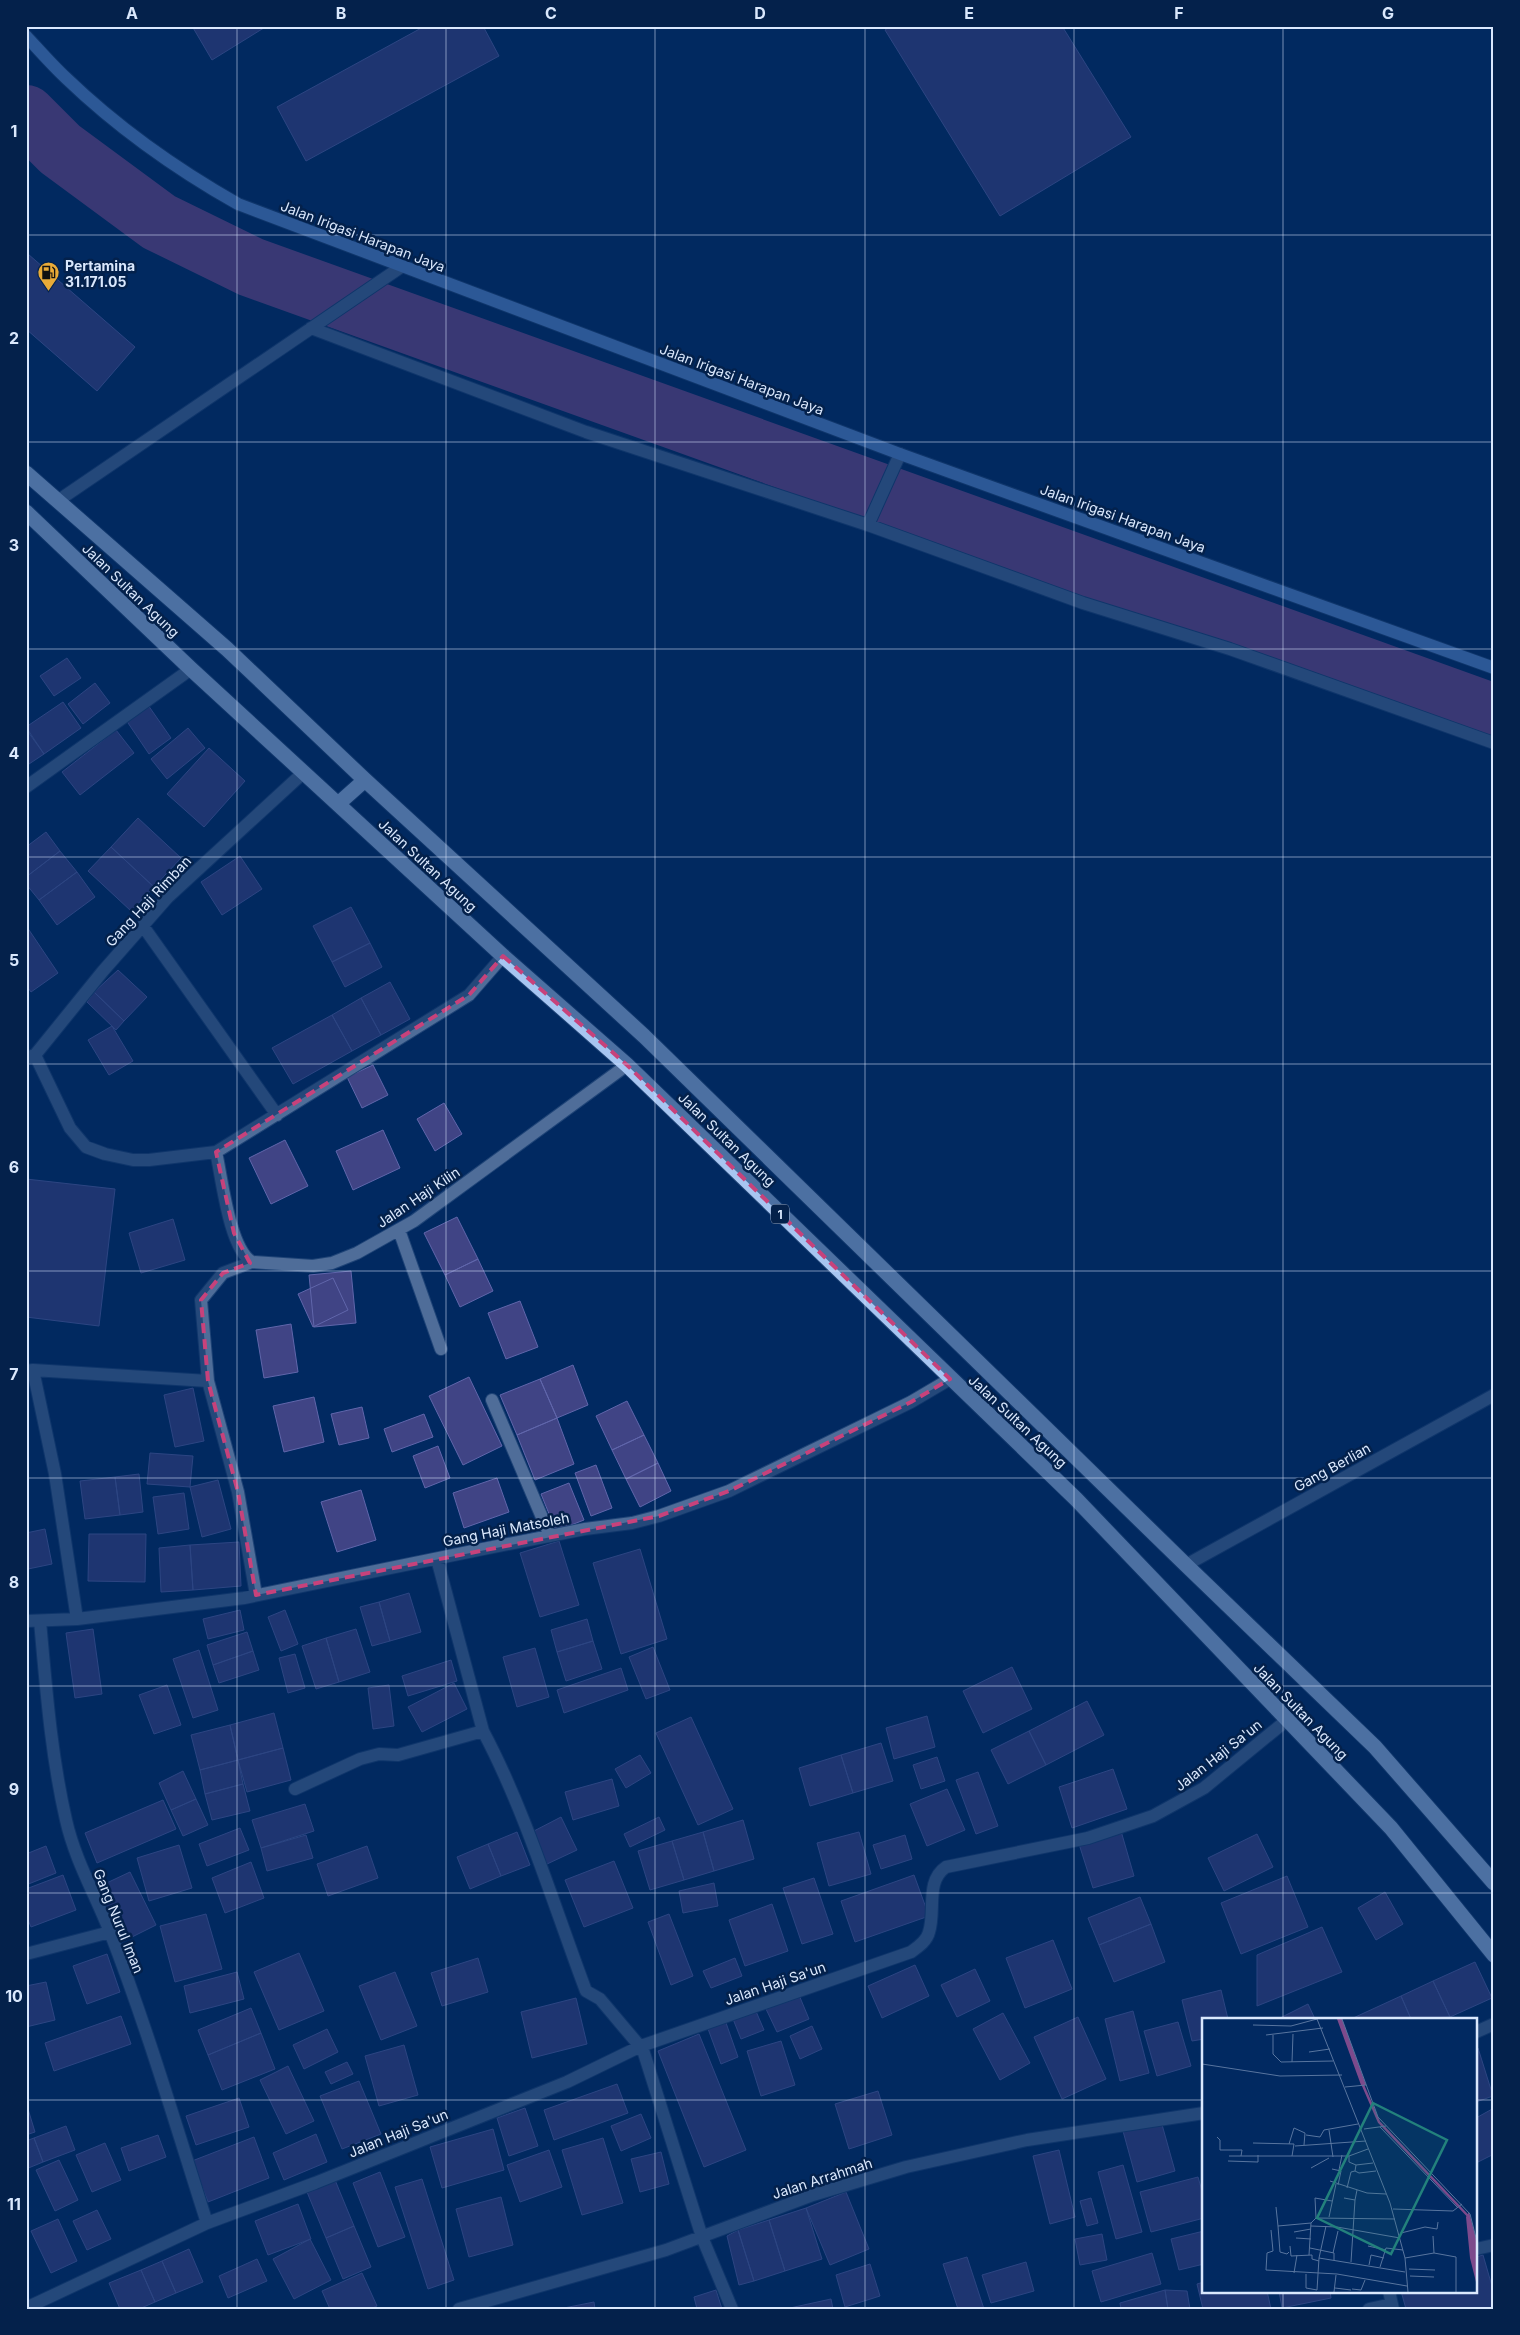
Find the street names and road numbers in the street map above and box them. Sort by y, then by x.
street label: Jalan Irigasi Harapan Jaya [278,197,448,275]
street label: Jalan Irigasi Harapan Jaya [657,340,827,418]
street label: Jalan Irigasi Harapan Jaya [1038,480,1208,556]
street label: Jalan Sultan Agung [79,539,183,641]
street label: Jalan Sultan Agung [375,815,481,915]
street label: Gang Haji Rimban [102,852,194,950]
street label: Jalan Sultan Agung [675,1088,779,1190]
street label: Jalan Haji Kilin [373,1163,463,1231]
road number: 1 [771,1204,789,1224]
street label: Jalan Sultan Agung [965,1371,1071,1471]
street label: Gang Berlian [1291,1439,1373,1495]
street label: Gang Haji Matsoleh [441,1508,571,1550]
street label: Jalan Sultan Agung [1250,1659,1352,1763]
street label: Jalan Haji Sa'un [1171,1716,1265,1794]
street label: Gang Nurul Iman [90,1866,148,1976]
street label: Jalan Haji Sa'un [722,1958,828,2008]
street label: Jalan Haji Sa'un [346,2105,450,2161]
street label: Jalan Arrahmah [770,2154,874,2202]

